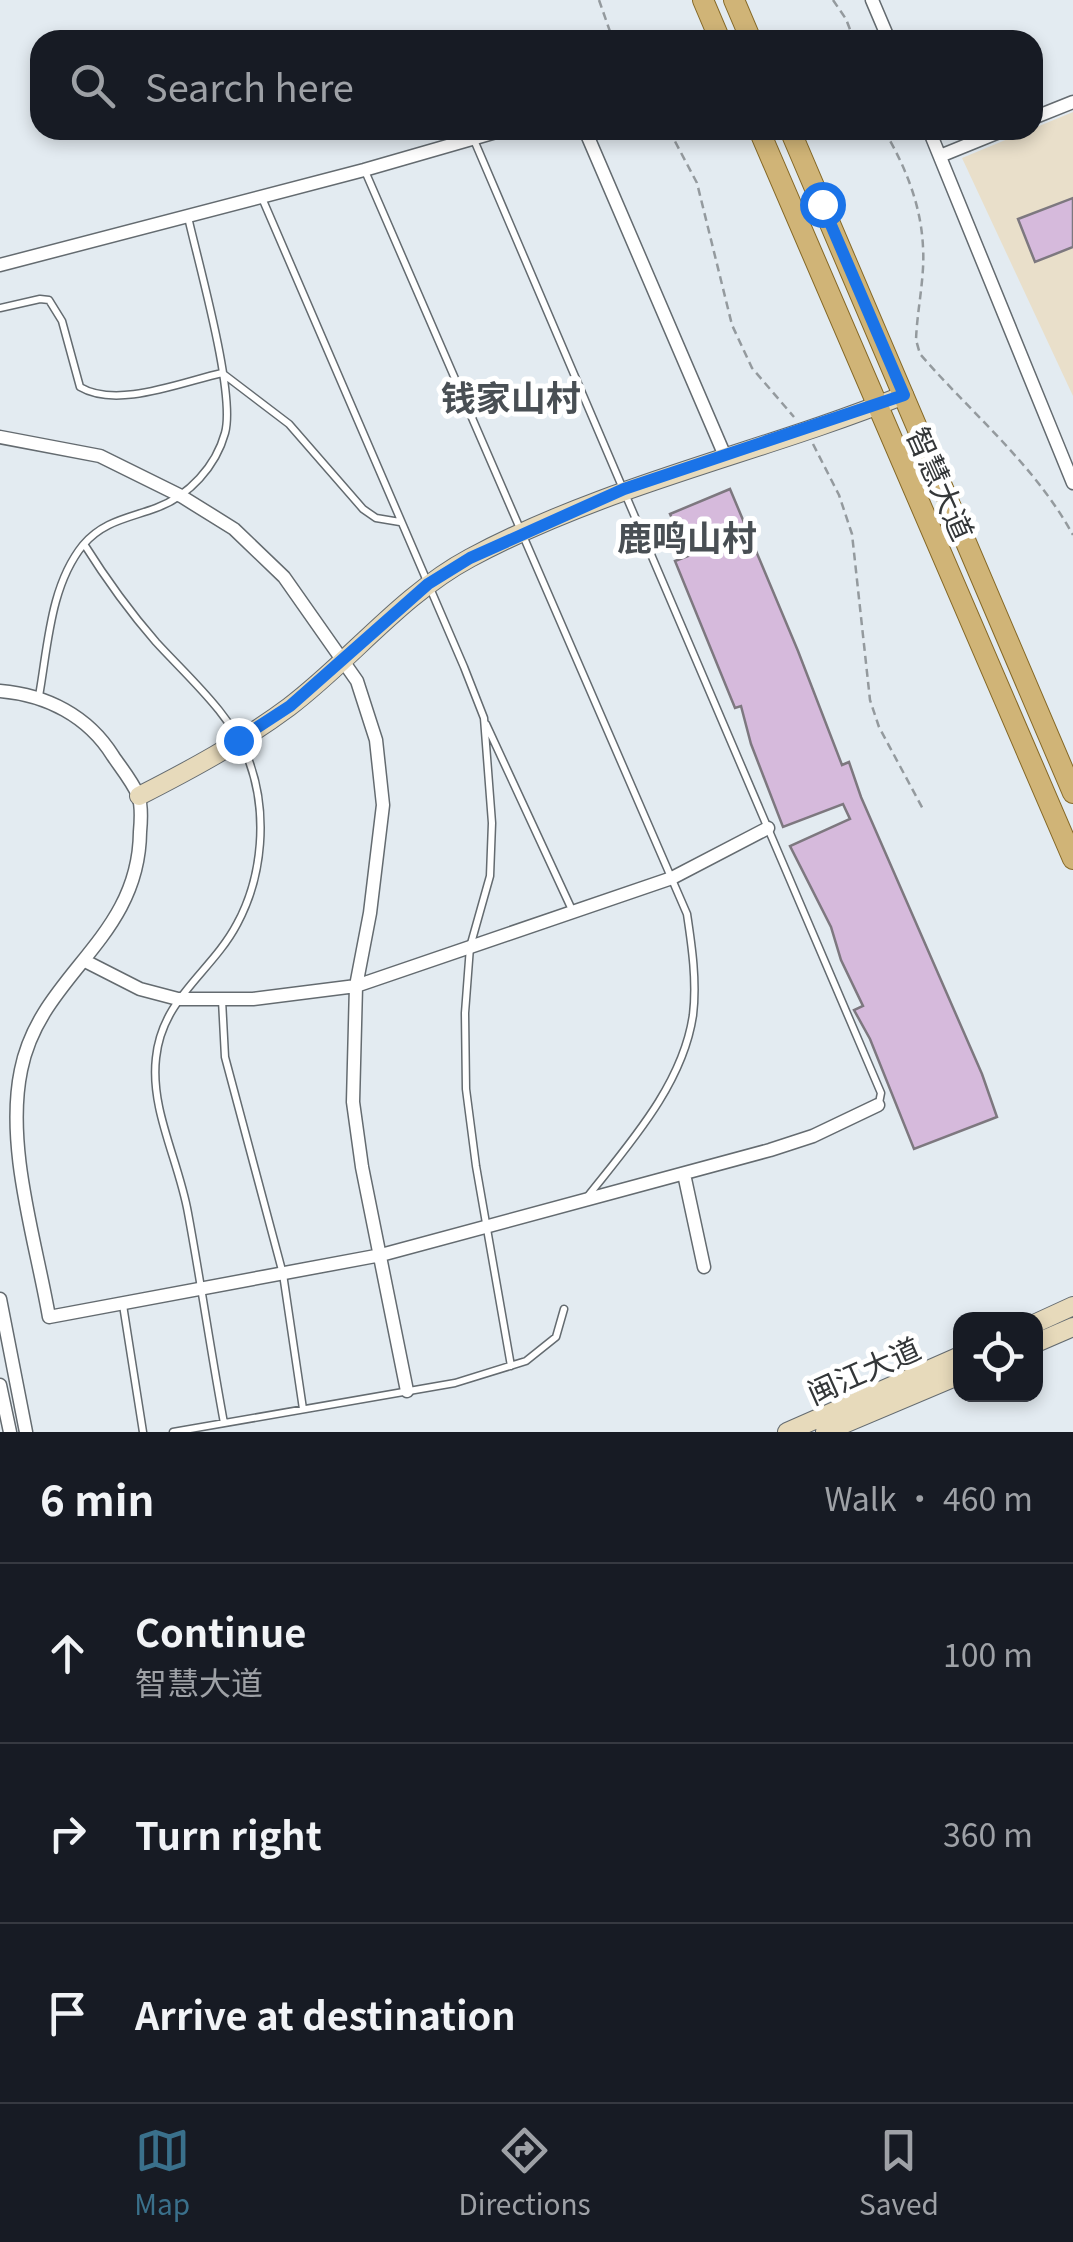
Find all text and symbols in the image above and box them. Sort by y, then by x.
search box [30,30,1043,140]
icon: search [65,58,120,113]
text: Search here [145,58,354,113]
route start [800,182,846,228]
district label: 钱家山村 [441,370,581,421]
street label: 智慧大道 [897,419,987,547]
district label: 鹿鸣山村 [617,510,757,561]
route end [216,718,262,764]
map controls [953,1312,1043,1402]
button: locate [953,1312,1043,1402]
street label: 闽江大道 [799,1324,927,1414]
text: 6 min [40,1467,155,1528]
text: Walk · 460 m [824,1474,1033,1520]
text: Continue [135,1603,306,1658]
icon: ahead [40,1626,95,1681]
text: 100 m [943,1630,1033,1676]
text: 智慧大道 [135,1658,263,1704]
icon: right [40,1806,95,1861]
text: Turn right [135,1806,322,1861]
text: 360 m [943,1810,1033,1856]
icon: arrive [40,1986,95,2041]
text: Arrive at destination [135,1986,516,2041]
tab: Map [134,2123,190,2223]
tab: Directions [458,2123,591,2223]
tab: Saved [859,2123,939,2223]

